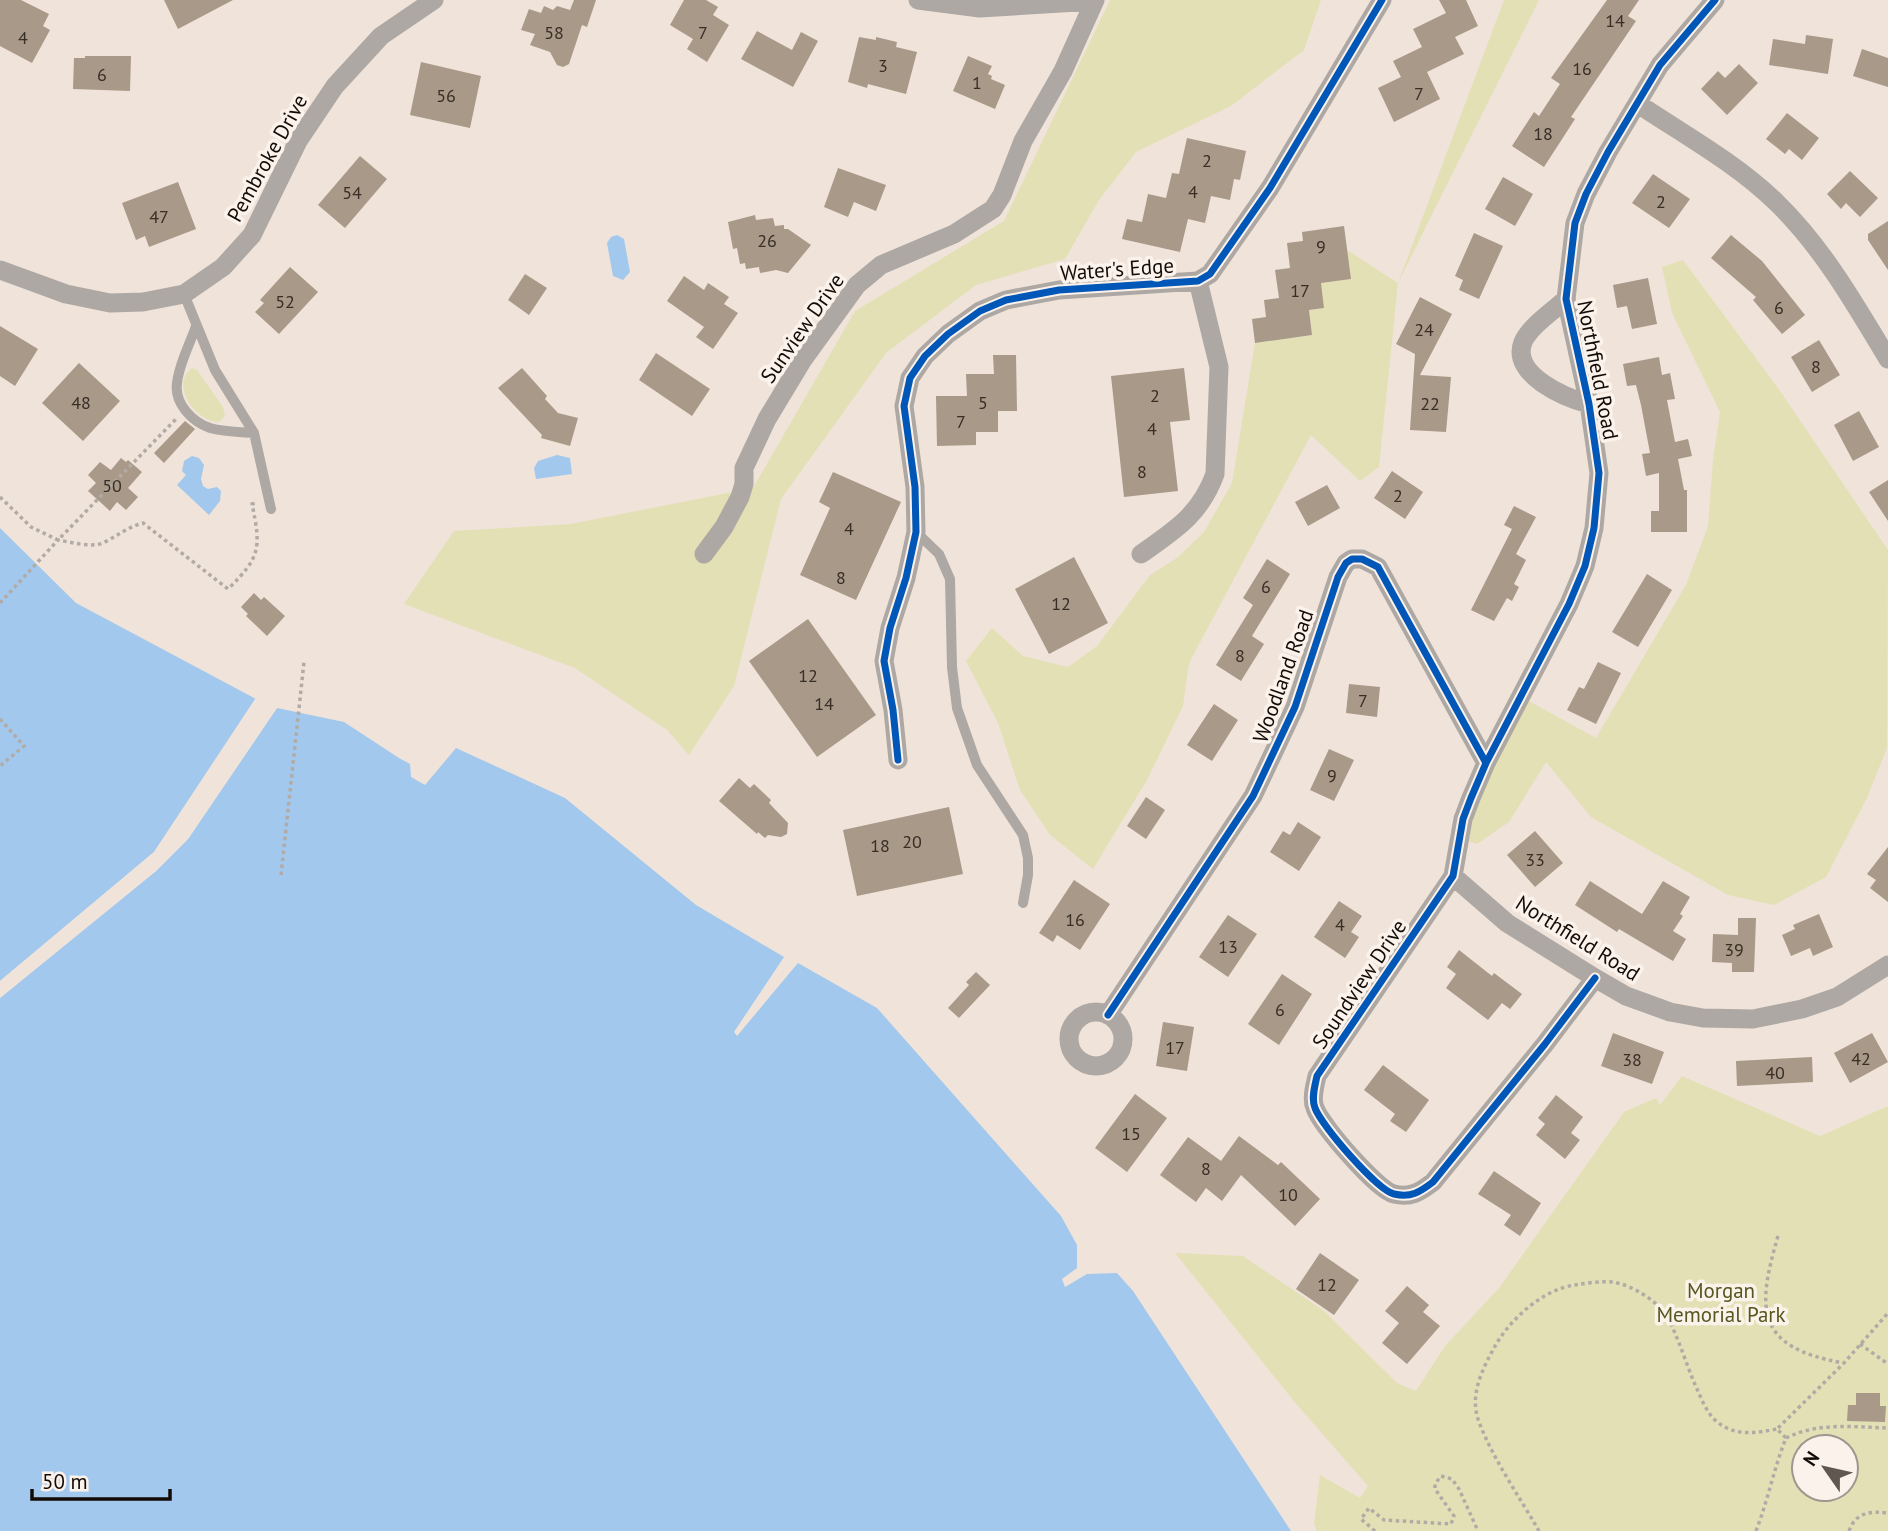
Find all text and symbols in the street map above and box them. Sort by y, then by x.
house number: 14 [1605,9,1625,32]
house number: 58 [544,21,564,44]
house number: 7 [698,21,708,44]
house number: 4 [18,26,28,49]
house number: 3 [878,54,888,77]
house number: 16 [1572,57,1592,80]
house number: 6 [97,63,107,86]
house number: 1 [972,71,982,94]
house number: 7 [1414,82,1424,105]
house number: 56 [436,84,456,107]
street label: Pembroke Drive [221,90,313,226]
house number: 18 [1533,122,1553,145]
house number: 2 [1202,149,1212,172]
house number: 4 [1188,180,1198,203]
house number: 54 [342,181,362,204]
house number: 2 [1656,190,1666,213]
house number: 47 [149,205,169,228]
house number: 26 [757,229,777,252]
house number: 9 [1316,235,1326,258]
street label: Water's Edge [1059,252,1175,286]
street label: Sunview Drive [754,268,850,388]
house number: 17 [1290,279,1310,302]
house number: 52 [275,290,295,313]
house number: 6 [1774,296,1784,319]
street label: Northfield Road [1571,298,1625,442]
house number: 24 [1414,318,1434,341]
house number: 8 [1811,355,1821,378]
house number: 2 [1150,384,1160,407]
house number: 48 [71,391,91,414]
house number: 5 [978,391,988,414]
house number: 22 [1420,392,1440,415]
house number: 7 [956,410,966,433]
house number: 4 [1147,417,1157,440]
house number: 8 [1137,460,1147,483]
house number: 50 [102,474,122,497]
house number: 2 [1393,484,1403,507]
house number: 4 [844,517,854,540]
house number: 8 [836,566,846,589]
house number: 6 [1261,575,1271,598]
house number: 12 [1051,592,1071,615]
street label: Woodland Road [1246,606,1320,746]
house number: 8 [1235,644,1245,667]
house number: 12 [798,664,818,687]
house number: 7 [1358,689,1368,712]
house number: 14 [814,692,834,715]
house number: 9 [1327,764,1337,787]
house number: 20 [902,830,922,853]
house number: 18 [870,834,890,857]
house number: 33 [1525,848,1545,871]
street label: Northfield Road [1511,889,1645,987]
house number: 16 [1065,908,1085,931]
house number: 4 [1335,913,1345,936]
street label: Soundview Drive [1306,914,1412,1054]
house number: 13 [1218,935,1238,958]
house number: 39 [1724,938,1744,961]
house number: 6 [1275,998,1285,1021]
house number: 17 [1165,1036,1185,1059]
house number: 42 [1851,1047,1871,1070]
house number: 38 [1622,1048,1642,1071]
house number: 40 [1765,1061,1785,1084]
house number: 15 [1121,1122,1141,1145]
house number: 8 [1201,1157,1211,1180]
house number: 10 [1278,1183,1298,1206]
house number: 12 [1317,1273,1337,1296]
park label: Morgan Memorial Park [1656,1277,1786,1328]
north arrow [1790,1433,1860,1503]
text: N [1797,1447,1824,1470]
scale bar [32,1458,170,1502]
text: 50 m [42,1468,88,1495]

